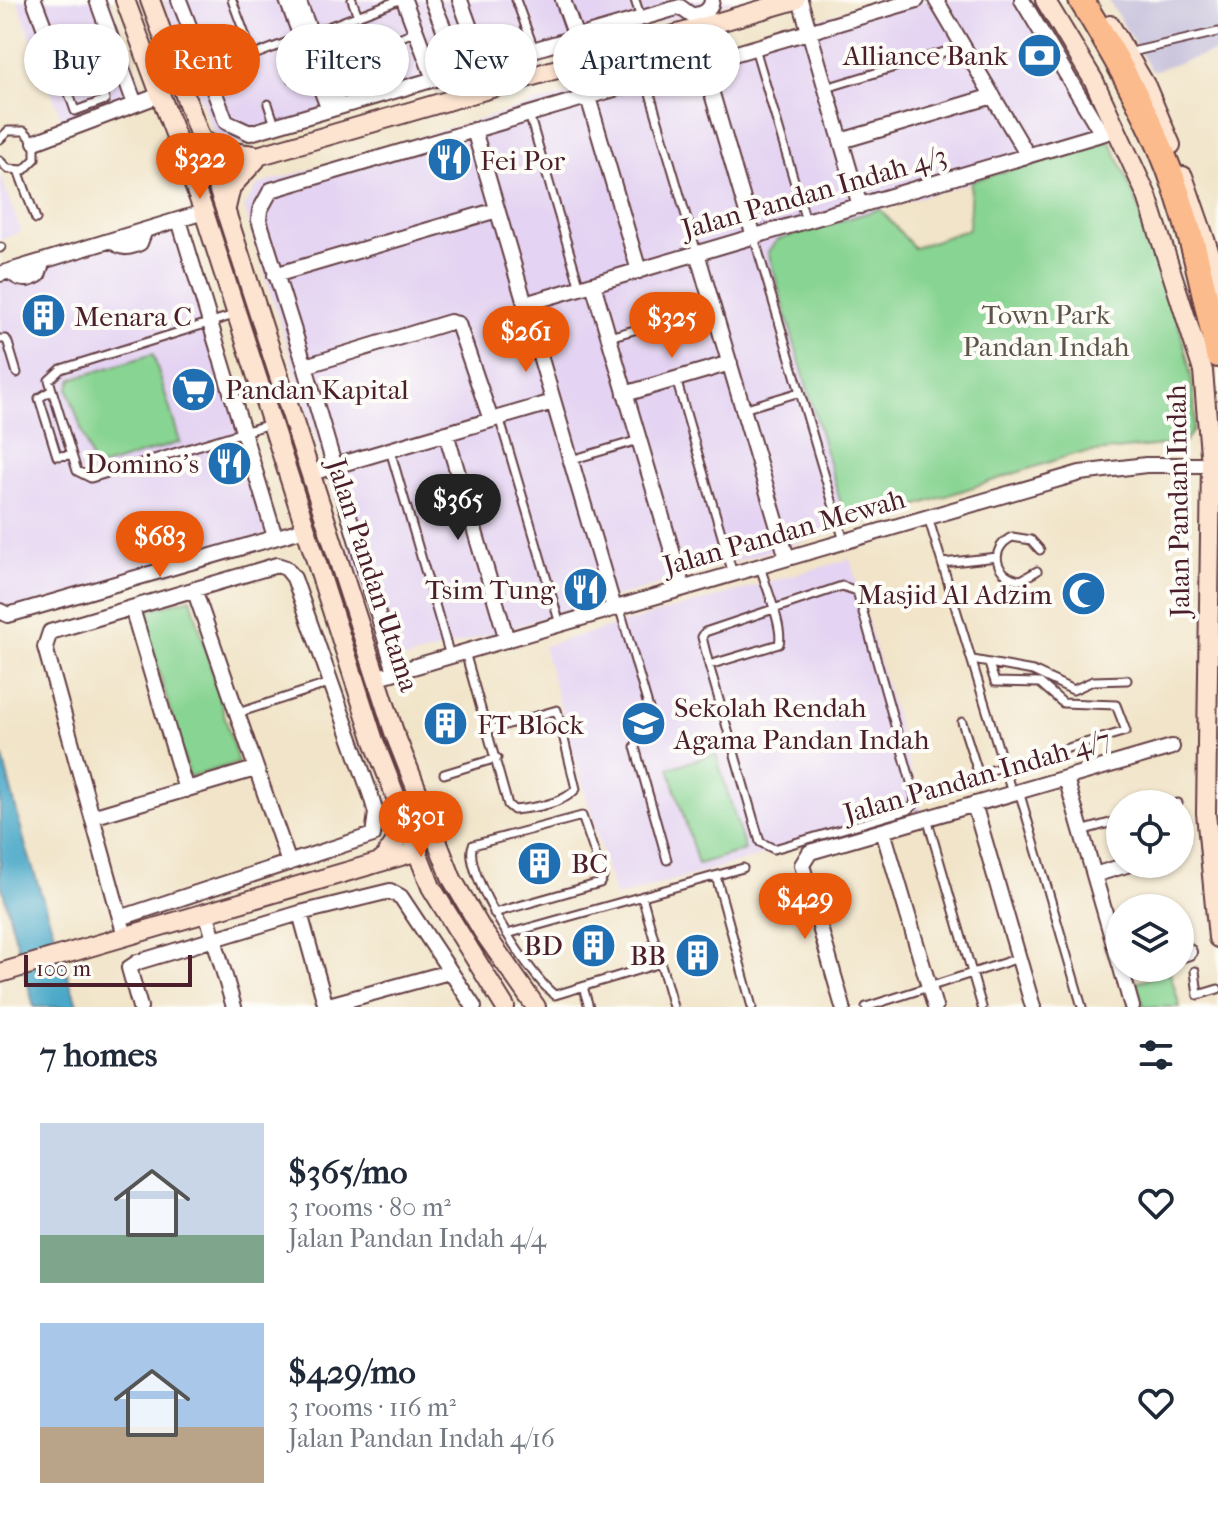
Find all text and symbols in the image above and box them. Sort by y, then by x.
chip: Buy [24,24,129,96]
chip: Rent [145,24,260,96]
chip: Filters [276,24,409,96]
chip: New [425,24,537,96]
chip: Apartment [553,24,740,96]
bank icon: Alliance Bank [1015,31,1063,79]
place label: Alliance Bank [842,39,1009,72]
pin: $322 [153,133,247,201]
restaurant icon: Fei Por [425,136,473,184]
street label: Jalan Pandan Indah 4/3 [676,138,950,246]
text: $322 [174,143,226,174]
place label: Fei Por [480,144,565,177]
building icon: Menara C [19,292,67,340]
pin: $325 [625,292,719,360]
park label: Town Park Pandan Indah [962,298,1130,363]
place label: Menara C [74,300,192,333]
text: $325 [647,302,697,333]
pin: $261 [479,306,573,374]
text: $261 [501,316,551,347]
supermarket icon: Pandan Kapital [170,365,218,413]
place label: Pandan Kapital [225,373,409,406]
street label: Jalan Pandan Indah [1159,384,1197,620]
restaurant icon: Domino's [206,439,254,487]
place label: Domino's [86,447,199,480]
street label: Jalan Pandan Utama [319,452,427,697]
pin: $365 [411,474,505,542]
street label: Jalan Pandan Mewah [657,482,909,583]
text: $365 [433,484,483,515]
pin: $683 [113,511,207,579]
text: $683 [134,521,186,552]
restaurant icon: Tsim Tung [562,565,610,613]
mosque icon: Masjid Al Adzim [1059,570,1107,618]
place label: Tsim Tung [425,573,556,606]
place label: Masjid Al Adzim [857,578,1053,611]
place label: Sekolah Rendah Agama Pandan Indah [673,691,930,756]
school or university icon: Sekolah Rendah Agama Pandan Indah [619,699,667,747]
building icon: FT Block [422,700,470,748]
place label: FT Block [477,708,584,741]
street label: Jalan Pandan Indah 4/7 [838,722,1114,830]
map controls [1106,790,1194,982]
button: locate [1106,790,1194,878]
pin: $301 [374,791,468,859]
text: $301 [397,801,445,832]
building icon: BC [516,839,564,887]
place label: BC [571,847,608,880]
pin: $429 [758,873,852,941]
text: $429 [777,883,833,914]
button: layers [1106,894,1194,982]
building icon: BD [570,921,618,969]
place label: BD [524,929,563,962]
building icon: BB [673,931,721,979]
place label: BB [630,939,666,972]
scale bar [24,951,192,987]
text: 100 m [36,956,91,982]
icon: filters [1134,1033,1178,1077]
text: 7 homes [40,1035,157,1075]
text: $365/mo [288,1152,407,1192]
icon: home [104,1155,200,1251]
icon: heart [1134,1181,1178,1225]
text: 3 rooms · 80 m² [288,1192,451,1223]
text: Jalan Pandan Indah 4/4 [288,1223,546,1254]
text: $429/mo [288,1352,416,1392]
icon: home [104,1355,200,1451]
icon: heart [1134,1381,1178,1425]
text: 3 rooms · 116 m² [288,1392,456,1423]
text: Jalan Pandan Indah 4/16 [288,1423,555,1454]

